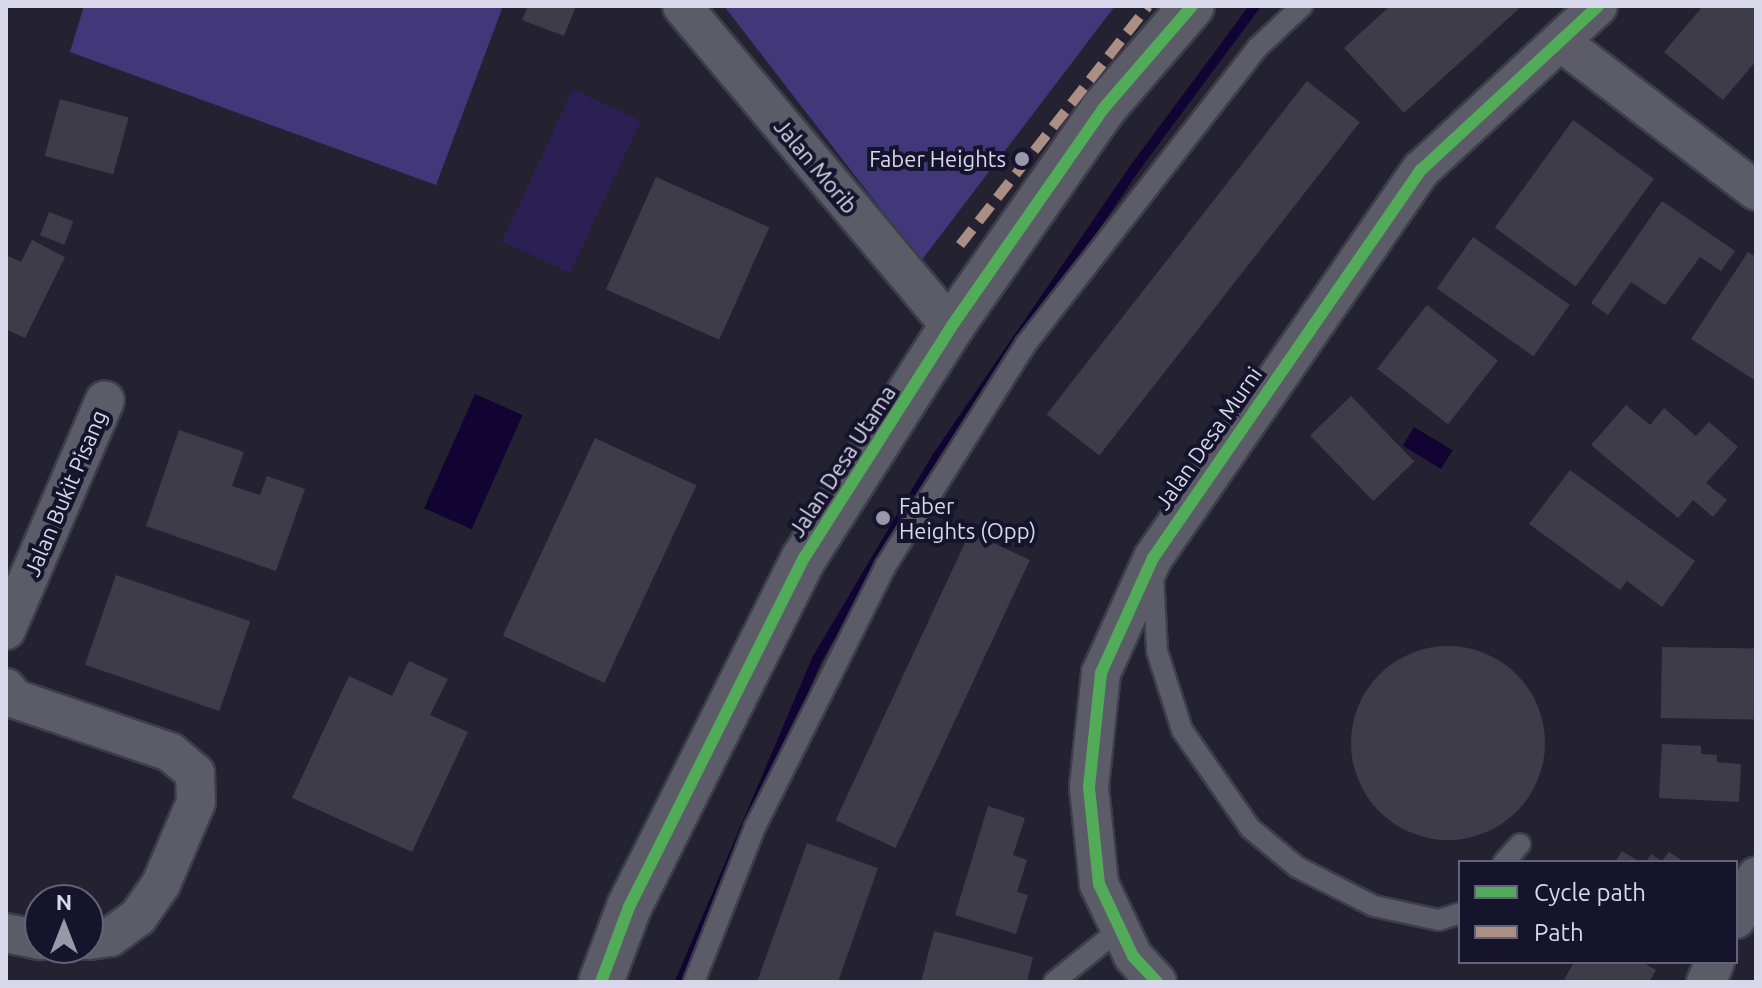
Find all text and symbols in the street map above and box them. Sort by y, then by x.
street label: Jalan Morib [769,113,863,219]
place label: Faber Heights [869,146,1006,172]
marker: Faber Heights [1013,150,1031,168]
street label: Jalan Desa Murni [1149,361,1267,515]
street label: Jalan Desa Utama [783,380,901,542]
street label: Jalan Bukit Pisang [18,406,112,580]
place label: Faber Heights (Opp) [899,492,1036,544]
marker: Faber Heights (Opp) [874,509,892,527]
legend [1458,860,1738,964]
text: Cycle path [1534,879,1646,906]
north arrow [24,884,104,964]
text: N [56,889,72,914]
text: Path [1534,919,1584,946]

